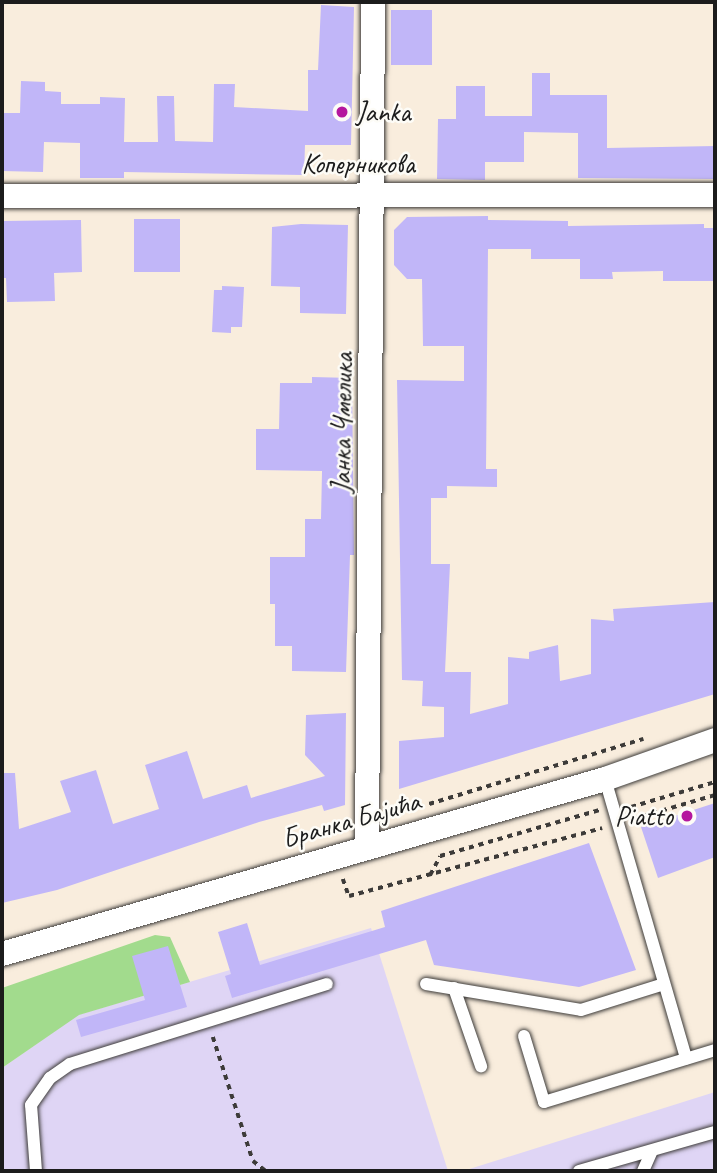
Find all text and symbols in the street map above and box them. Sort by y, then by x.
place label: Janka [356,95,411,129]
marker: Janka [334,104,350,120]
street label: Коперникова [301,147,415,181]
street label: Јанка Чмелика [324,352,360,494]
street label: Бранка Бајића [278,784,424,856]
place label: Piatto [615,799,673,833]
marker: Piatto [679,808,695,824]

